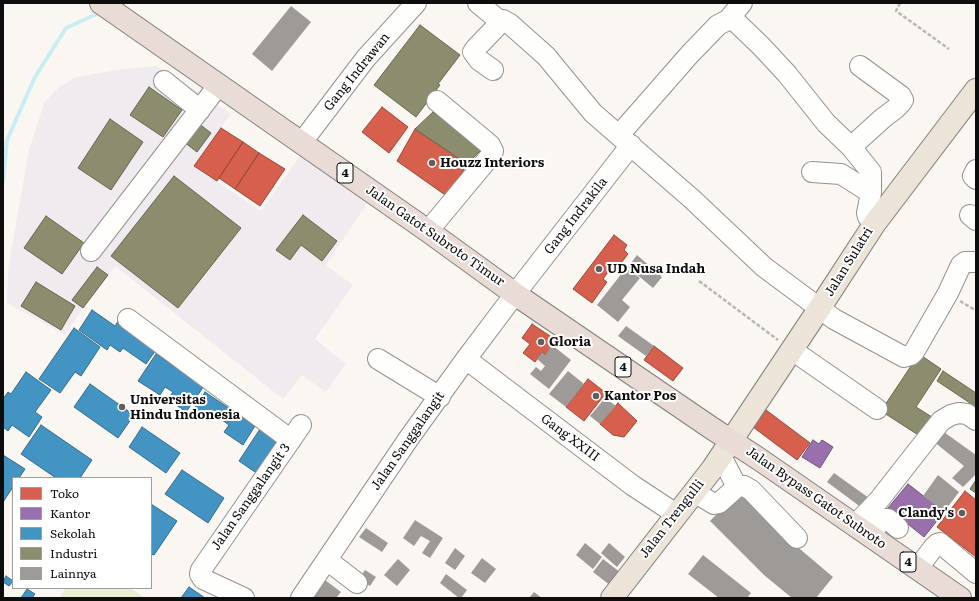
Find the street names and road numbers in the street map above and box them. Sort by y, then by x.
street label: Gang Indrawan [321,30,393,114]
road number: 4 [337,163,353,183]
street label: Gang Indrakila [541,174,611,258]
street label: Jalan Gatot Subroto Timur [363,182,507,290]
street label: Jalan Sulatri [822,225,876,299]
road number: 4 [615,357,631,377]
street label: Jalan Sanggalangit [368,389,448,493]
street label: Gang XXIII [538,411,602,465]
street label: Jalan Sanggalangit 3 [208,441,294,553]
street label: Jalan Bypass Gatot Subroto [743,444,889,552]
street label: Jalan Trengulli [637,477,707,561]
road number: 4 [900,552,916,572]

